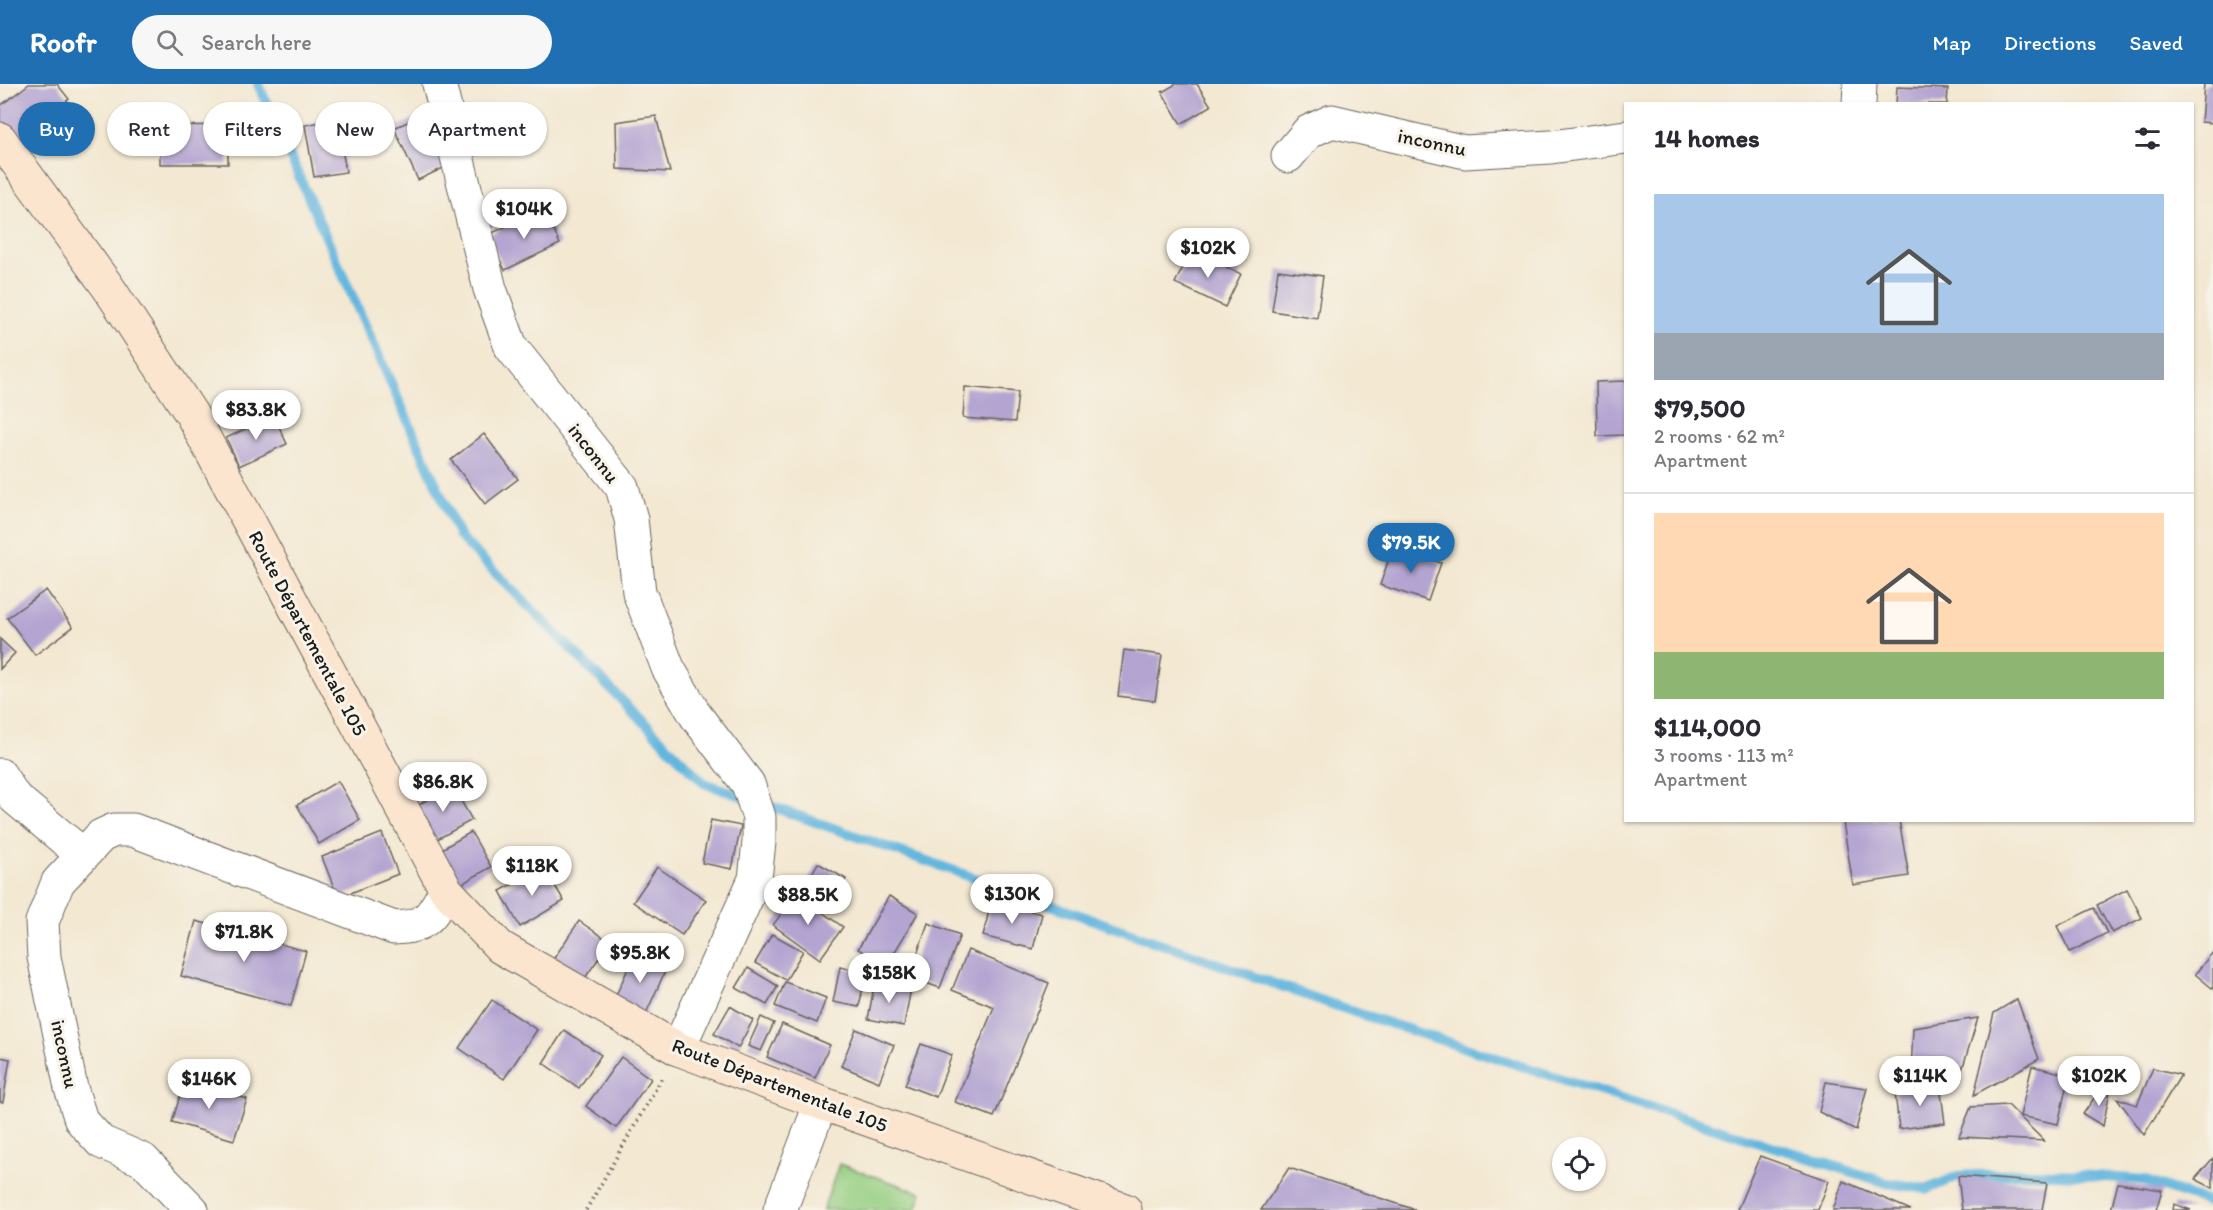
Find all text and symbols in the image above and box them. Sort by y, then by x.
search box [132,15,552,69]
text: Roofr [30,25,96,59]
icon: search [153,26,186,59]
text: Search here [201,29,312,56]
text: Map [1933,30,1971,55]
text: Directions [2004,30,2096,55]
text: Saved [2129,30,2183,55]
chip: Buy [18,102,95,156]
chip: Rent [107,102,191,156]
chip: Filters [203,102,303,156]
chip: New [315,102,395,156]
chip: Apartment [407,102,547,156]
text: 14 homes [1654,122,1760,154]
icon: filters [2131,122,2164,155]
street label: inconnu [1396,123,1468,161]
pin: $104K [482,189,566,240]
text: $104K [496,196,552,220]
pin: $102K [1166,228,1250,279]
icon: home [1855,233,1963,341]
text: $102K [1180,235,1236,259]
pin: $83.8K [207,390,305,441]
text: $79,500 [1654,392,1746,424]
text: $83.8K [226,397,286,421]
street label: inconnu [563,418,625,488]
text: 2 rooms · 62 m² [1654,424,1785,448]
text: Apartment [1654,448,1747,472]
pin: $79.5K [1362,523,1460,574]
street label: Route Départementale 105 [244,526,372,740]
text: $79.5K [1382,530,1440,554]
icon: home [1855,552,1963,660]
text: $114,000 [1654,711,1761,743]
text: 3 rooms · 113 m² [1654,743,1794,767]
pin: $86.8K [394,762,492,813]
text: Apartment [1654,767,1747,791]
text: $86.8K [413,769,473,793]
pin: $118K [490,846,574,897]
text: $118K [506,853,558,877]
pin: $130K [970,874,1054,925]
pin: $88.5K [759,875,857,926]
text: $130K [984,881,1040,905]
text: $88.5K [778,882,838,906]
pin: $71.8K [195,912,293,963]
text: $71.8K [215,919,273,943]
pin: $95.8K [591,933,689,984]
text: $95.8K [610,940,670,964]
pin: $158K [847,953,931,1004]
text: $158K [862,960,916,984]
street label: inconnu [46,1018,84,1090]
street label: Route Départementale 105 [669,1033,891,1137]
pin: $114K [1878,1056,1962,1107]
pin: $102K [2057,1056,2141,1107]
pin: $146K [167,1059,251,1110]
text: $114K [1893,1063,1947,1087]
text: $102K [2071,1063,2127,1087]
text: $146K [182,1066,236,1090]
map controls [1552,1137,1606,1191]
button: locate [1552,1137,1606,1191]

